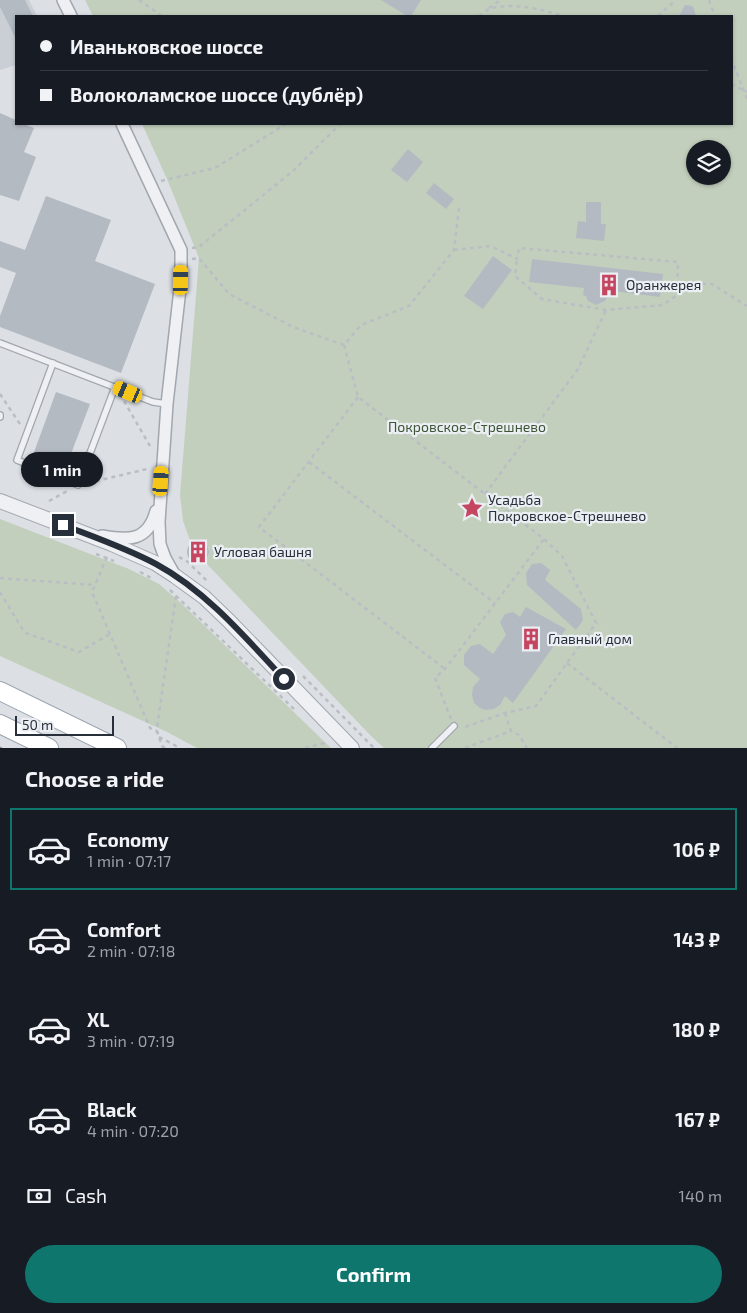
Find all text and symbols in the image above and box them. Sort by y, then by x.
text: Иваньковское шоссе [70,35,263,58]
text: Волоколамское шоссе (дублёр) [70,83,363,106]
map controls [686,140,731,185]
button: layers [686,140,731,185]
car [173,265,188,295]
building icon: Оранжерея [596,272,622,298]
place label: Оранжерея [626,276,701,293]
car [111,379,144,405]
park label: Покровское-Стрешнево [388,418,546,435]
callout: 1 min [22,452,104,488]
text: 1 min [43,460,81,479]
car [152,466,169,496]
place label: Усадьба Покровское-Стрешнево [488,491,646,524]
place icon: Усадьба Покровское-Стрешнево [459,495,485,521]
route end [52,514,74,536]
building icon: Угловая башня [185,539,211,565]
place label: Угловая башня [214,543,312,560]
building icon: Главный дом [518,626,544,652]
place label: Главный дом [548,630,632,647]
route start [273,668,295,690]
scale bar [15,713,114,736]
text: 50 m [22,716,53,733]
text: Choose a ride [25,765,164,791]
icon: car [27,827,72,872]
text: Economy [87,828,169,851]
text: 106 ₽ [673,838,720,861]
text: 1 min · 07:17 [87,851,171,870]
icon: car [27,917,72,962]
text: Comfort [87,918,161,941]
text: 143 ₽ [674,928,720,951]
text: 2 min · 07:18 [87,941,175,960]
icon: car [27,1007,72,1052]
text: XL [87,1008,109,1031]
text: 180 ₽ [673,1018,720,1041]
text: 3 min · 07:19 [87,1031,175,1050]
icon: car [27,1097,72,1142]
text: Black [87,1098,137,1121]
text: 167 ₽ [675,1108,720,1131]
text: 4 min · 07:20 [87,1121,179,1140]
icon: cash [25,1182,53,1210]
text: Cash [65,1184,107,1207]
text: 140 m [679,1186,722,1205]
button: Confirm [25,1245,722,1303]

